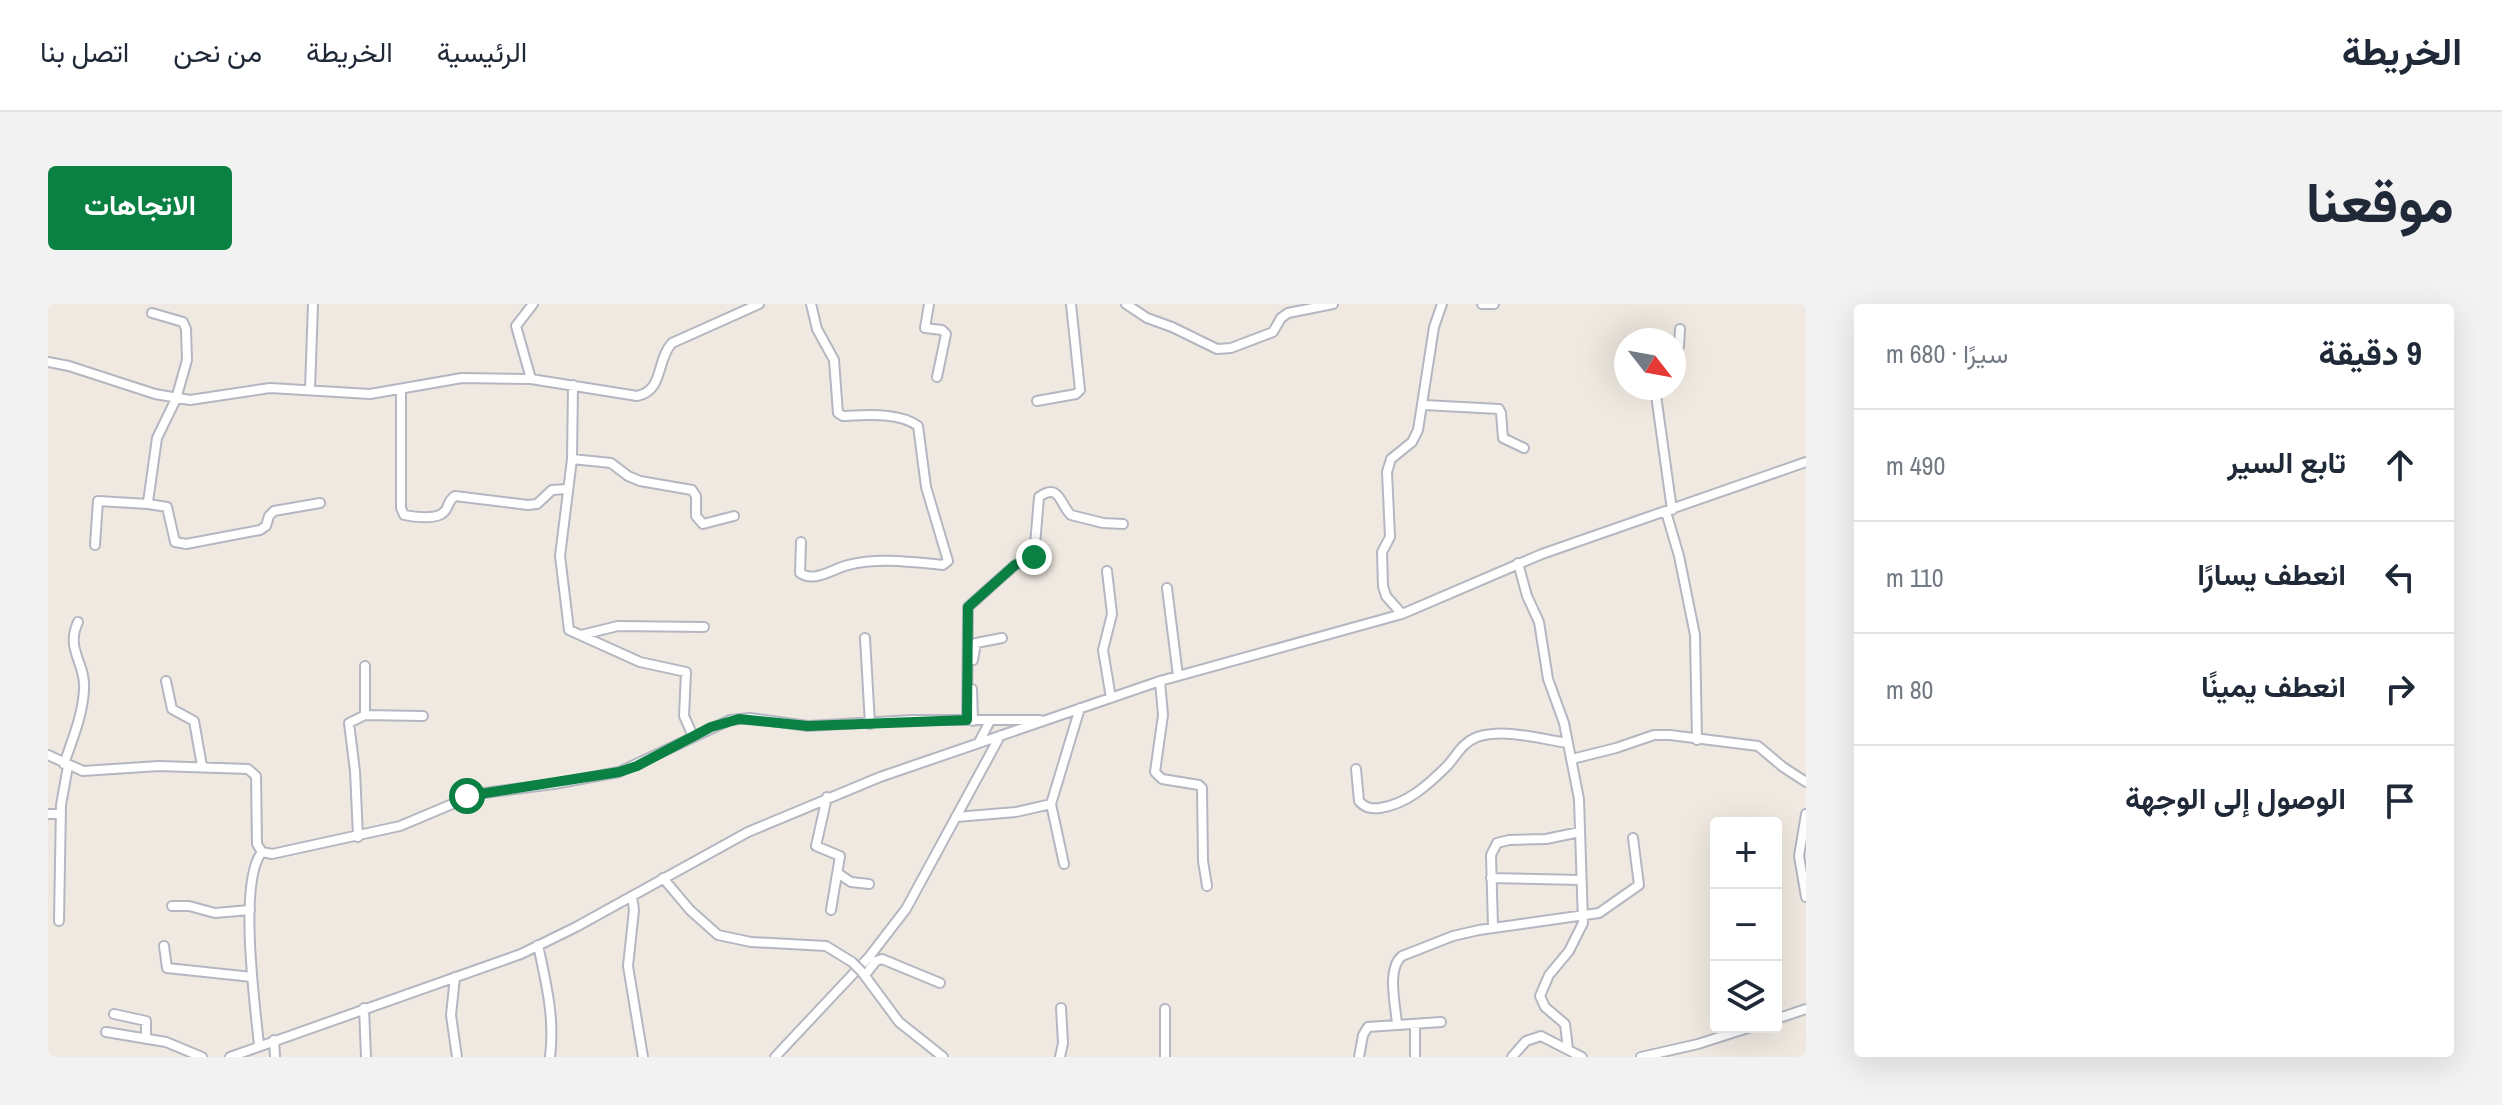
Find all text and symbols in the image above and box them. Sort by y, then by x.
text: الخريطة [2342,26,2462,77]
text: اتصل بنا [40,33,129,71]
text: من نحن [173,33,262,71]
text: الخريطة [306,33,393,71]
text: الرئيسية [437,33,527,71]
text: موقعنا [2306,164,2454,239]
button: الاتجاهات [48,166,232,250]
north arrow [1614,328,1686,400]
text: 9 دقيقة [2319,330,2422,376]
text: سيرًا · 680 m [1886,336,2008,371]
text: تابع السير [2227,442,2346,482]
icon: ahead [2378,443,2422,487]
text: 490 m [1886,448,1945,483]
route end [1016,539,1052,575]
text: انعطف يسارًا [2197,554,2346,594]
icon: left [2378,555,2422,599]
text: 110 m [1886,560,1944,595]
text: انعطف يمينًا [2201,666,2346,706]
icon: right [2378,667,2422,711]
text: 80 m [1886,672,1933,707]
route start [449,778,485,814]
text: الوصول إلى الوجهة [2125,778,2346,818]
icon: arrive [2378,779,2422,823]
map controls [1710,817,1782,1033]
button: + [1710,817,1782,889]
button: − [1710,889,1782,961]
button: layers [1710,961,1782,1033]

